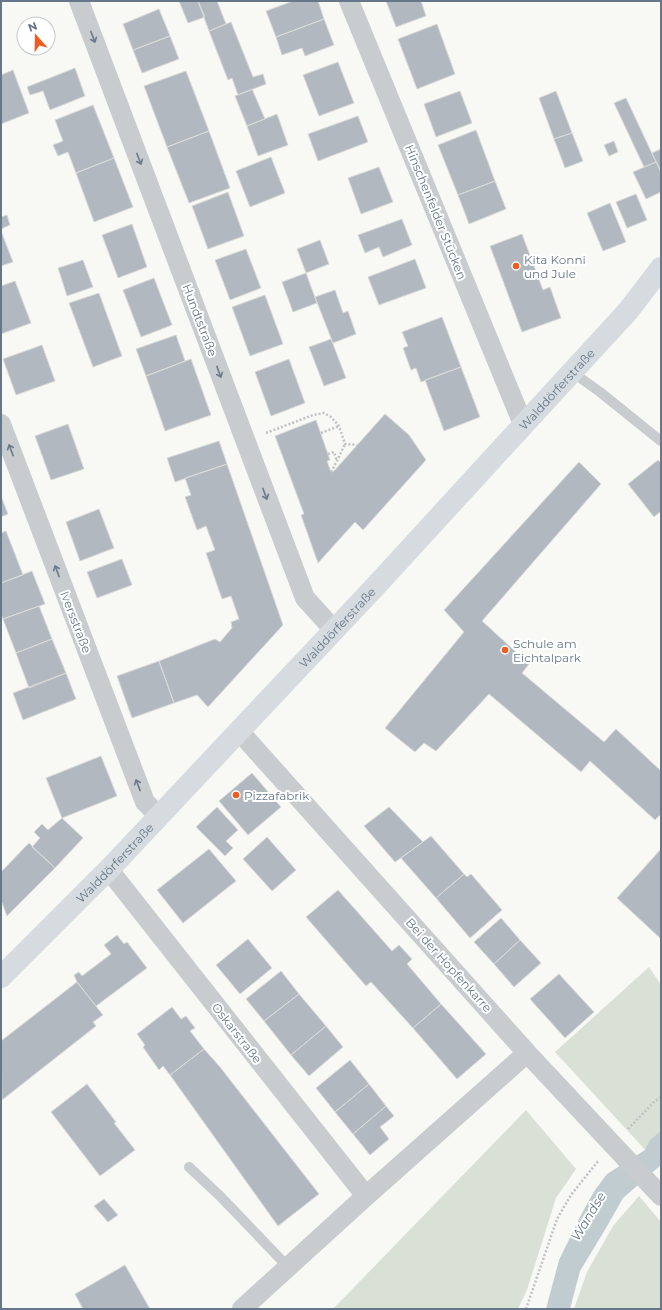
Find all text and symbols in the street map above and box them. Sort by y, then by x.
north arrow [16,16,56,56]
text: N [26,19,39,35]
one-way arrow [89,31,97,43]
street label: Hinschenfelder Stücken [402,142,470,282]
one-way arrow [135,153,143,165]
place label: Kita Konni und Jule [524,252,586,281]
marker: Kita Konni und Jule [511,261,521,271]
street label: Hundtstraße [179,282,221,358]
street label: Walddörferstraße [515,345,598,433]
one-way arrow [216,366,224,378]
one-way arrow [7,443,14,456]
one-way arrow [262,488,270,500]
one-way arrow [53,566,61,578]
street label: Walddörferstraße [295,584,378,671]
street label: Iversstraße [57,589,95,655]
place label: Schule am Eichtalpark [513,636,582,665]
marker: Schule am Eichtalpark [500,645,510,655]
one-way arrow [133,779,141,791]
place label: Pizzafabrik [244,788,310,803]
marker: Pizzafabrik [231,790,241,800]
street label: Walddörferstraße [72,820,156,906]
street label: Bei der Hopfenkarre [403,915,495,1015]
street label: Oskarstraße [209,1000,265,1066]
water label: Wandse [567,1189,609,1243]

